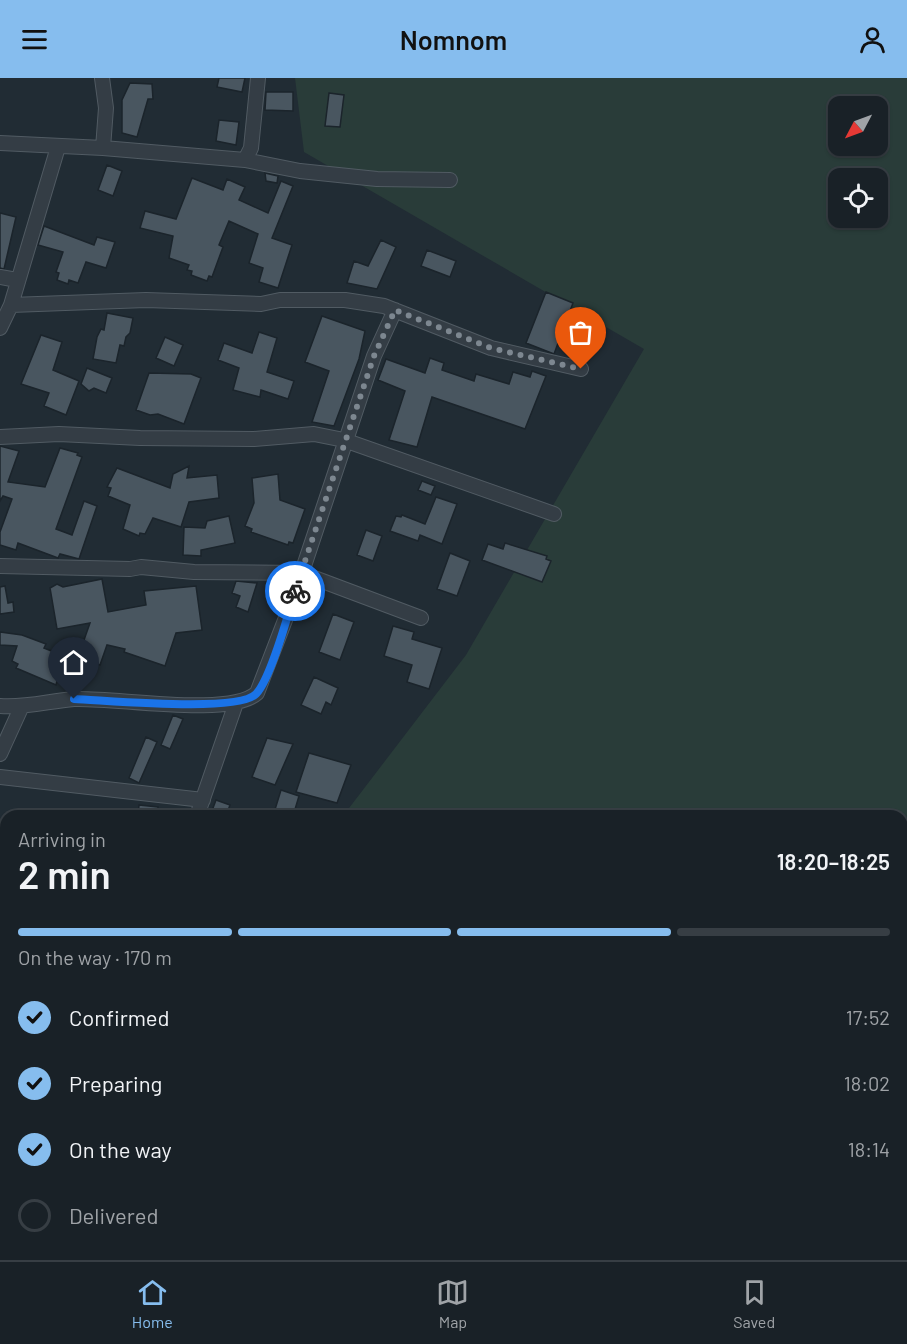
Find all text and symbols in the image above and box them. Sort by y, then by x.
icon: menu [18,23,51,56]
text: Nomnom [400,23,507,55]
icon: person [856,23,889,56]
north arrow [828,96,888,156]
map controls [828,96,888,228]
button: locate [828,168,888,228]
pin [555,307,606,369]
icon: bag [564,316,597,349]
courier [265,561,325,621]
icon: bike [279,575,312,608]
pin [48,637,99,699]
icon: home [57,646,90,679]
text: Arriving in [18,827,106,851]
text: 18:20–18:25 [777,848,890,874]
text: 2 min [18,850,111,897]
text: On the way · 170 m [18,945,172,969]
icon: check [18,1001,51,1034]
text: Confirmed [69,1004,169,1030]
text: 17:52 [846,1005,890,1029]
icon: check [18,1067,51,1100]
text: Preparing [69,1070,162,1096]
text: 18:02 [844,1071,890,1095]
icon: check [18,1133,51,1166]
text: On the way [69,1136,172,1162]
text: 18:14 [848,1137,890,1161]
text: Delivered [69,1202,158,1228]
tab: Home [132,1276,173,1331]
tab: Map [436,1276,469,1331]
tab: Saved [733,1276,775,1331]

